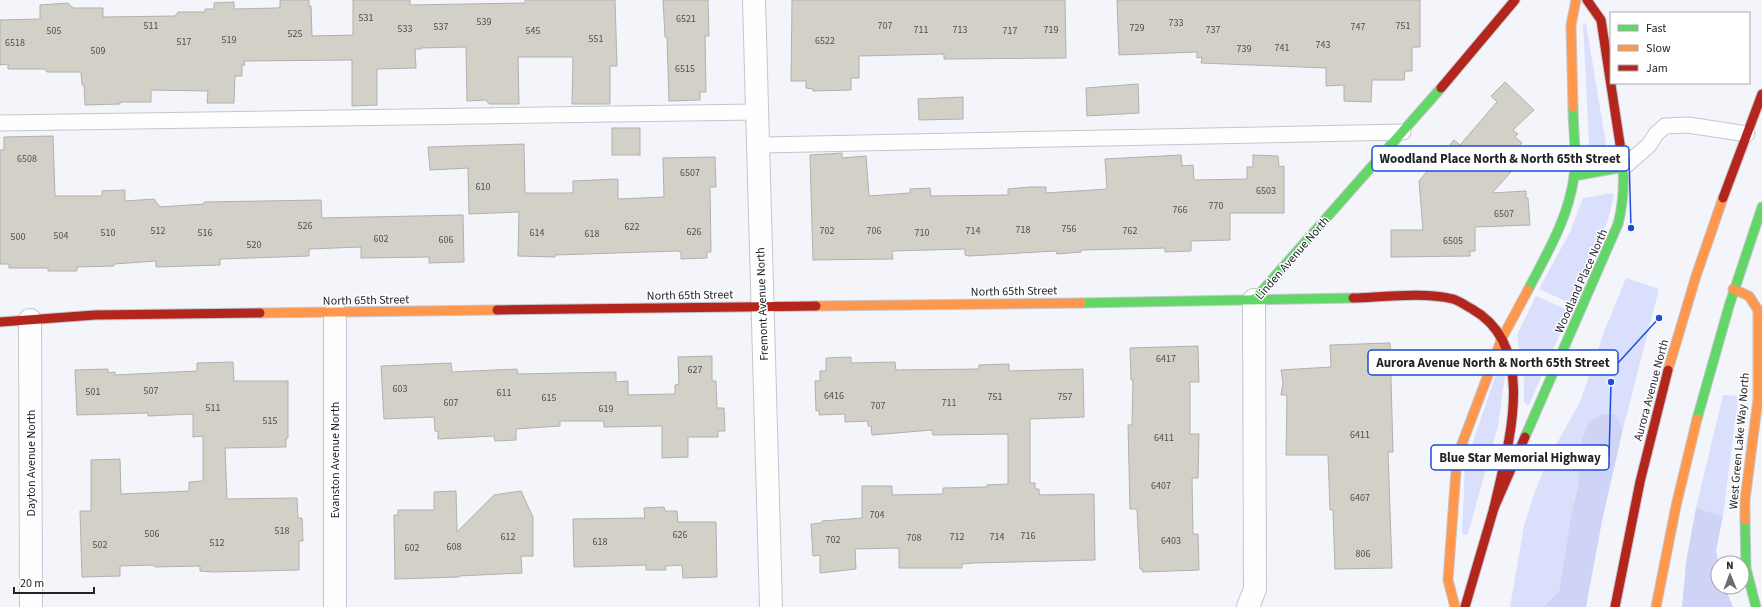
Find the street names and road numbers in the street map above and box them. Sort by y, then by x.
street label: Linden Avenue North [1251,213,1333,304]
street label: Woodland Place North [1551,226,1612,336]
street label: Fremont Avenue North [752,247,773,361]
street label: North 65th Street [971,282,1057,301]
street label: North 65th Street [647,286,733,305]
street label: North 65th Street [323,291,409,310]
street label: Aurora Avenue North [1630,338,1673,443]
street label: West Green Lake Way North [1725,372,1754,510]
street label: Evanston Avenue North [327,402,344,518]
street label: Dayton Avenue North [23,410,40,516]

